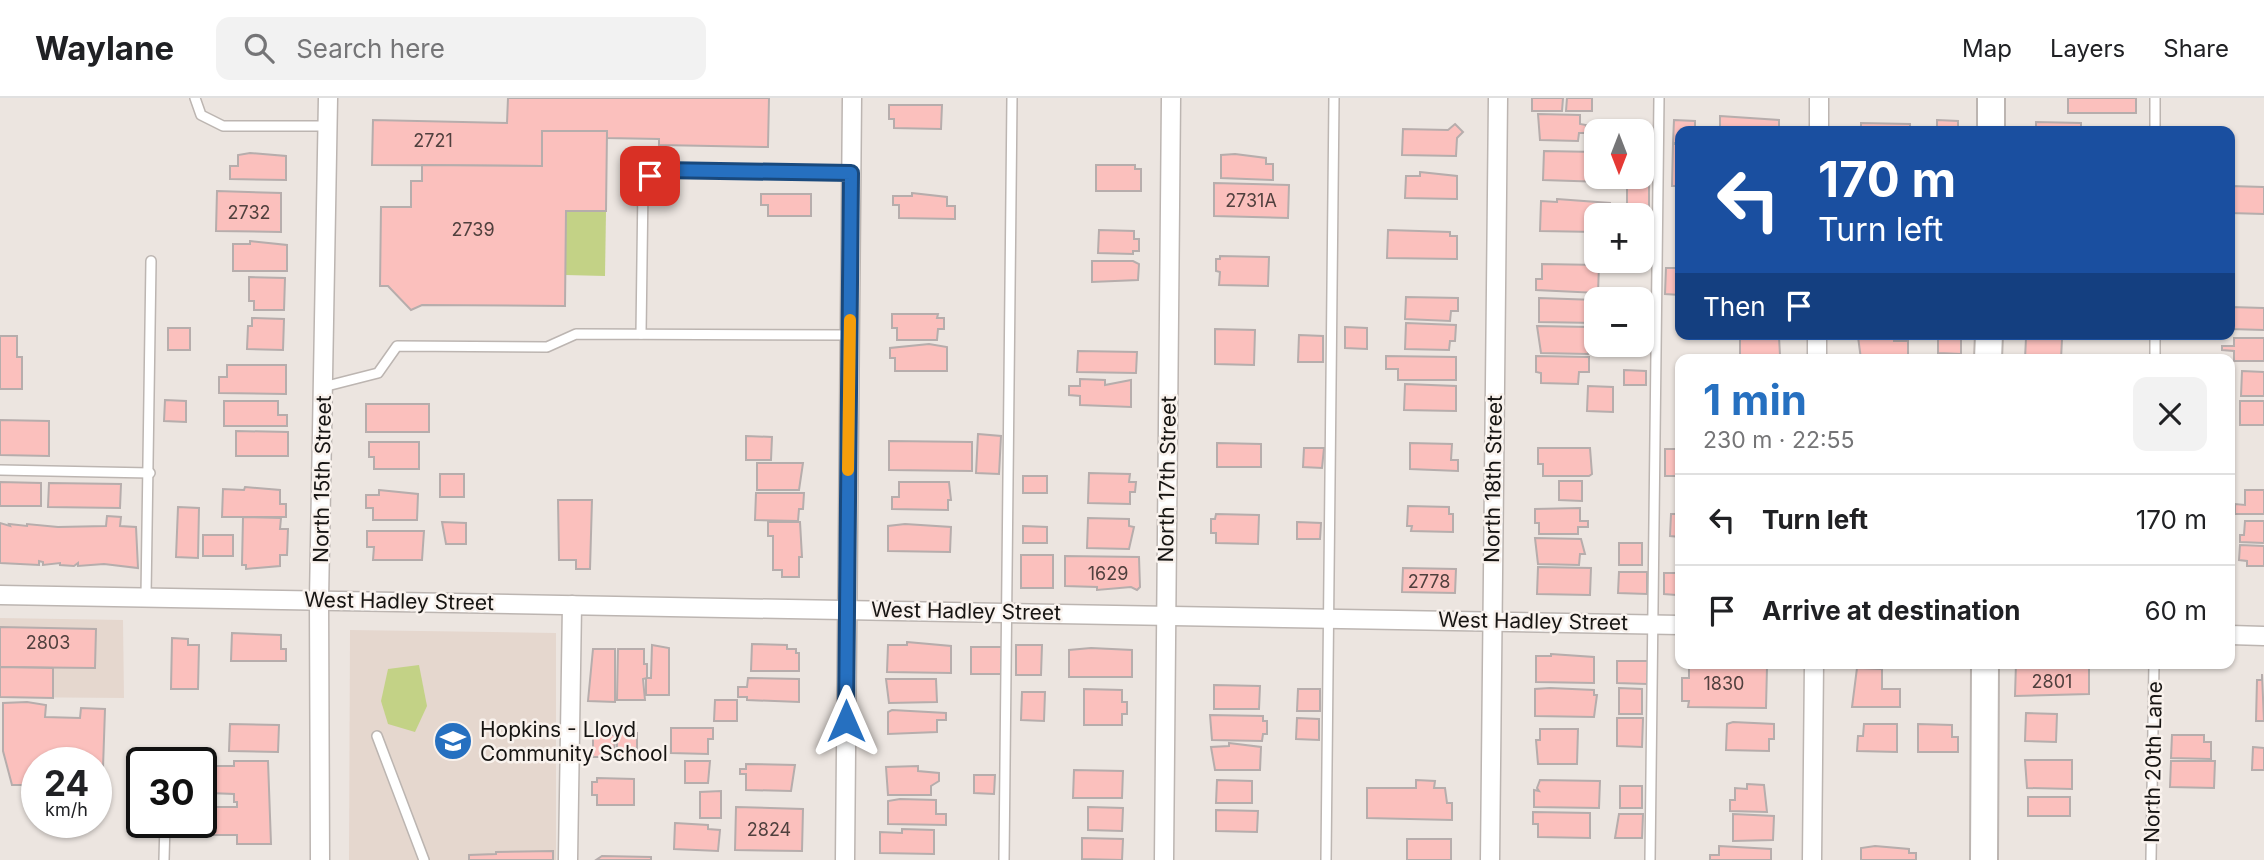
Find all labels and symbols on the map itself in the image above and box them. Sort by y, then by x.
north arrow [1584,119,1654,189]
house number: 2721 [413,130,453,151]
pin [620,146,680,206]
house number: 2731A [1225,190,1277,211]
house number: 2732 [228,202,270,223]
house number: 2739 [451,219,495,240]
street label: North 15th Street [308,395,336,563]
street label: North 17th Street [1153,395,1181,563]
street label: North 18th Street [1479,395,1507,563]
house number: 1629 [1088,563,1128,584]
house number: 2778 [1408,571,1450,592]
street label: West Hadley Street [304,587,494,615]
street label: West Hadley Street [871,597,1061,625]
street label: West Hadley Street [1438,607,1628,635]
house number: 2803 [26,632,70,653]
house number: 2801 [2032,671,2072,692]
house number: 1830 [1704,673,1744,694]
street label: North 20th Lane [2139,681,2167,843]
position arrow [809,684,883,758]
place label: Hopkins - Lloyd Community School [480,717,668,766]
school or university icon: Hopkins - Lloyd Community School [432,720,474,762]
speed limit sign: 30 [126,747,217,838]
house number: 2824 [747,819,791,840]

